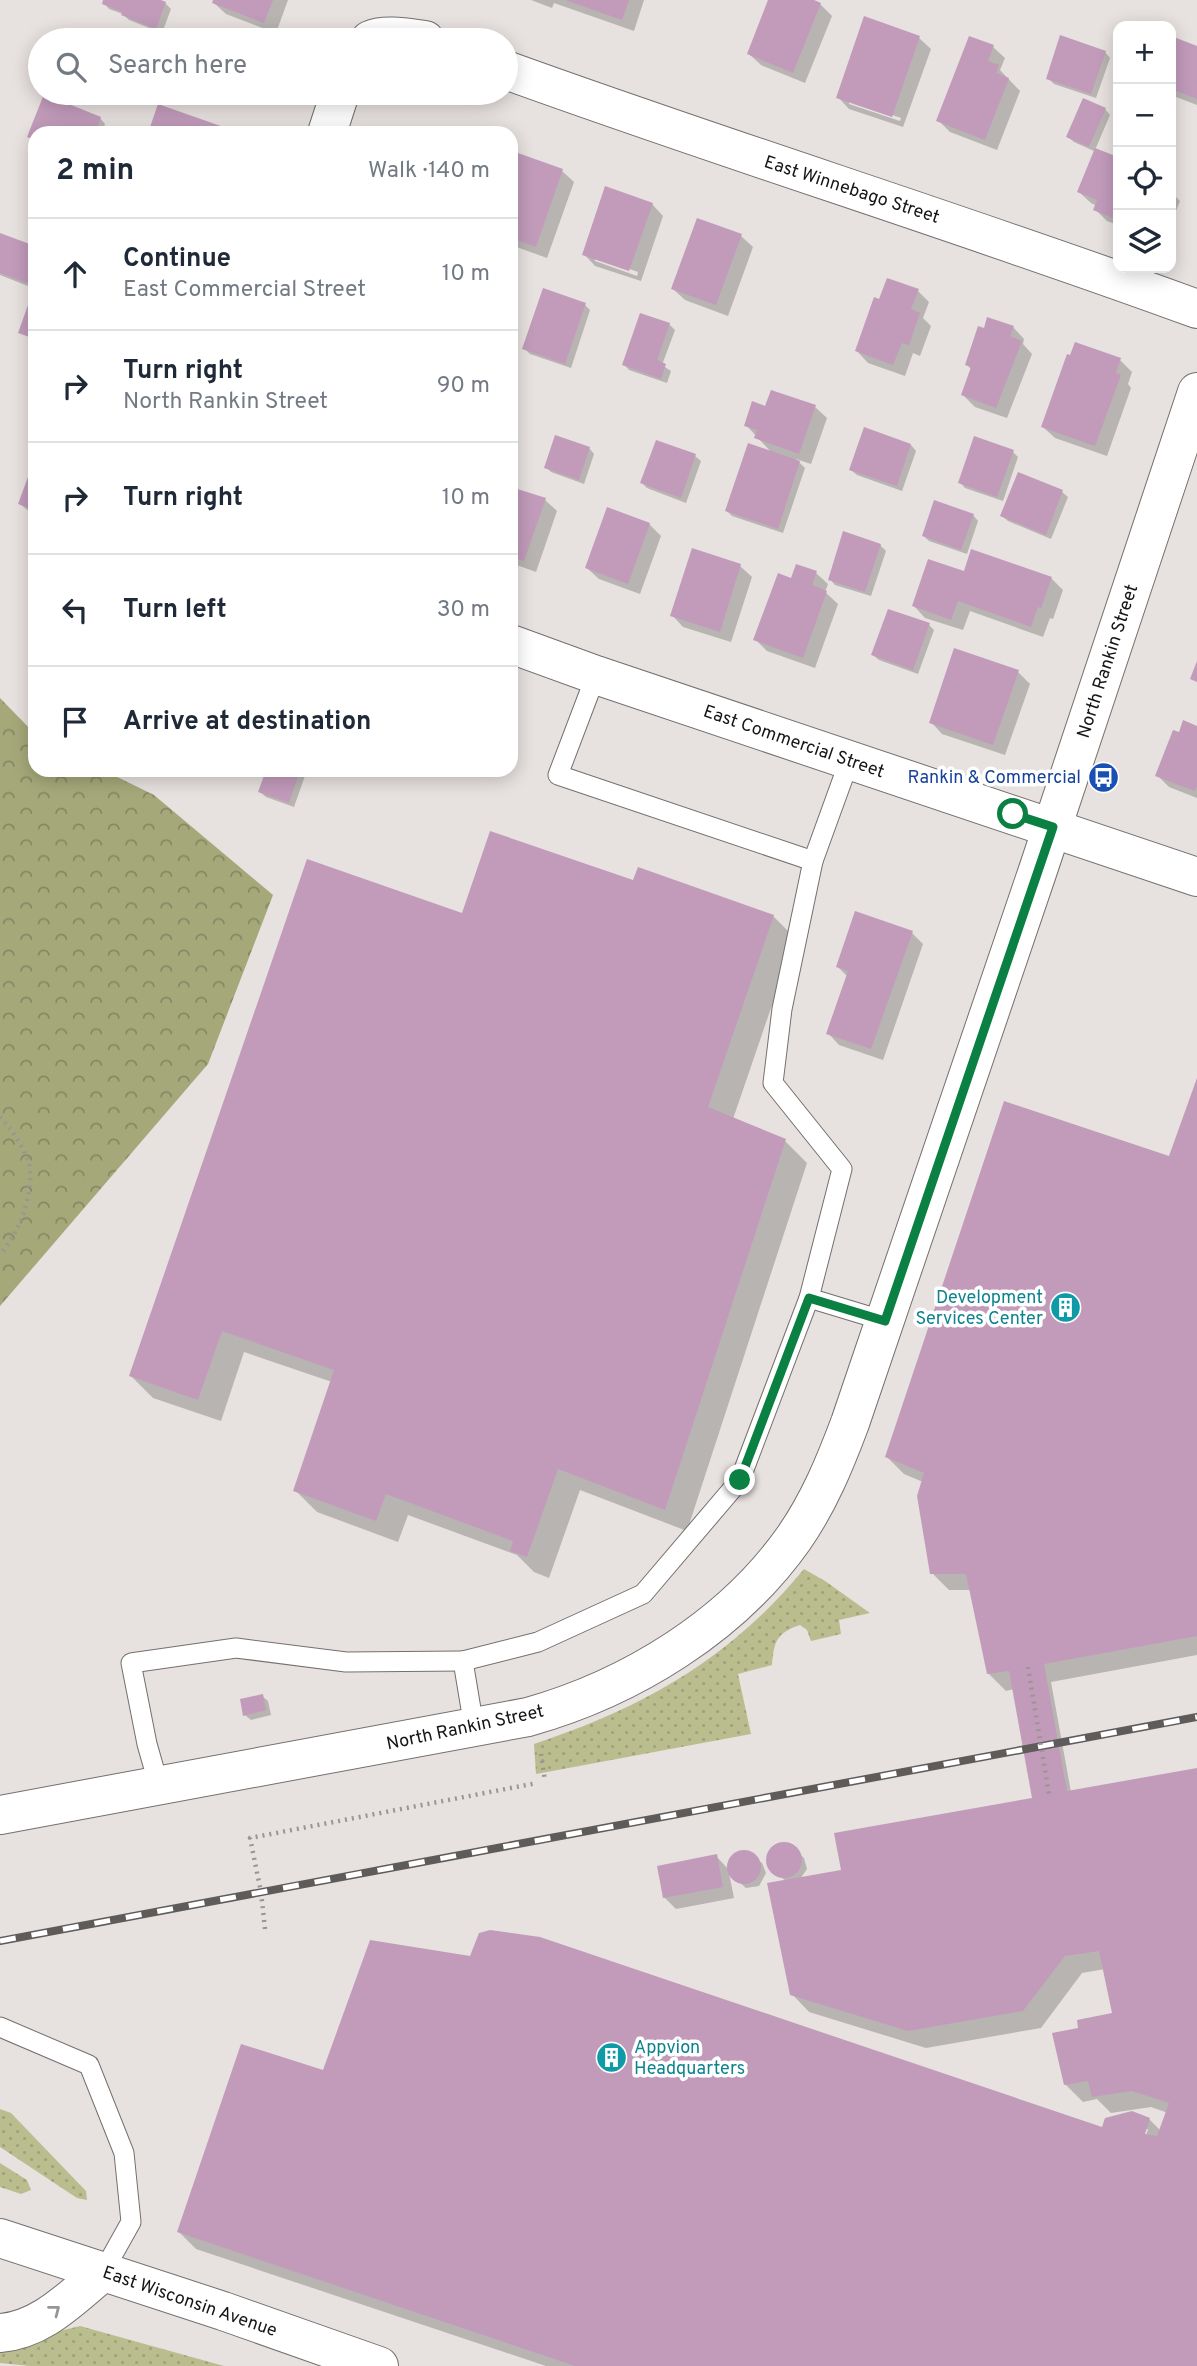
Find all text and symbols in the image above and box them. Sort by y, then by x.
map controls [1113,21,1176,273]
button: + [1113,21,1176,84]
search box [28,28,518,105]
icon: search [52,48,90,86]
text: Search here [108,50,247,83]
button: − [1113,84,1176,147]
button: locate [1113,147,1176,210]
street label: East Winnebago Street [761,151,942,230]
text: 2 min [56,153,134,190]
text: Walk · 140 m [368,157,490,186]
button: layers [1113,210,1176,273]
text: Continue [123,243,231,276]
icon: ahead [56,255,94,293]
text: 10 m [442,260,490,289]
text: East Commercial Street [123,276,366,305]
text: Turn right [123,355,243,388]
icon: right [56,367,94,405]
text: 90 m [437,372,490,401]
text: North Rankin Street [123,388,328,417]
icon: right [56,479,94,517]
text: Turn right [123,482,243,515]
text: 10 m [442,484,490,513]
street label: North Rankin Street [1073,582,1144,741]
icon: left [56,591,94,629]
text: Turn left [123,594,227,627]
text: 30 m [437,596,490,625]
street label: East Commercial Street [700,701,887,784]
icon: arrive [56,703,94,741]
text: Arrive at destination [123,706,371,739]
bus stop icon: Rankin & Commercial [1087,760,1121,794]
place label: Rankin & Commercial [908,767,1081,790]
route start [997,798,1028,829]
place label: Development Services Center [915,1287,1043,1331]
building icon: Development Services Center [1049,1290,1083,1324]
route end [724,1464,755,1495]
street label: North Rankin Street [384,1701,546,1756]
place label: Appvion Headquarters [634,2037,745,2081]
building icon: Appvion Headquarters [594,2040,628,2074]
street label: East Wisconsin Avenue [99,2262,280,2343]
one-way arrow [48,2306,60,2319]

